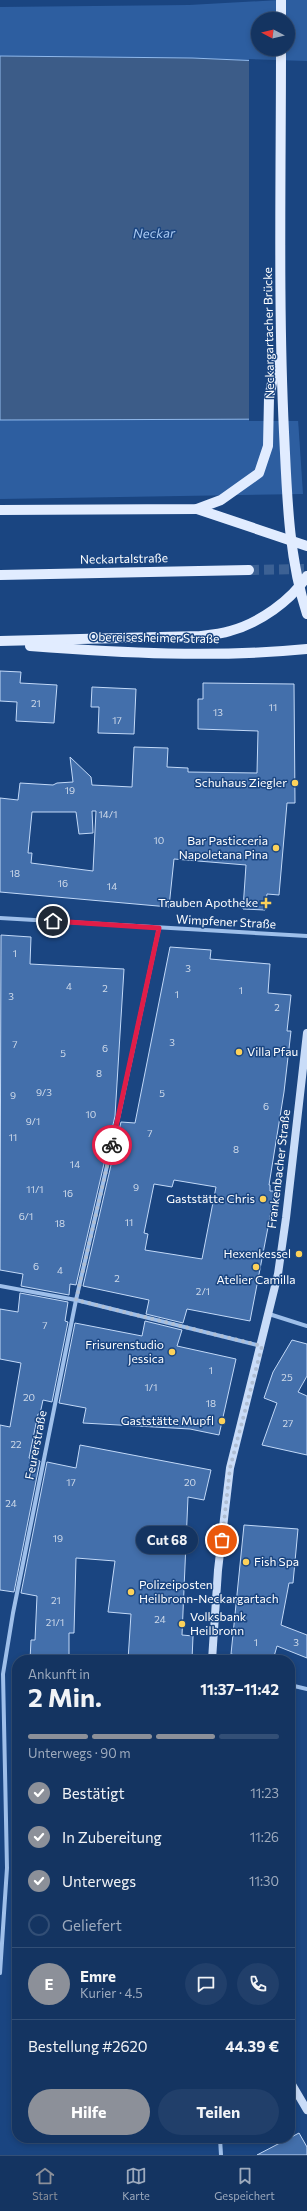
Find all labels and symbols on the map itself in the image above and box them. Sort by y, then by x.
north arrow [251,12,295,56]
water label: Neckar [133,225,176,241]
street label: Neckargartacher Brücke [260,267,276,399]
street label: Neckartalstraße [80,550,168,566]
street label: Obereisesheimer Straße [88,629,220,645]
house number: 21 [31,697,41,709]
house number: 11 [269,701,277,713]
house number: 13 [213,706,223,718]
house number: 17 [112,714,122,726]
place label: Schuhaus Ziegler [195,775,287,789]
marker: Schuhaus Ziegler [290,778,300,788]
house number: 19 [65,784,75,796]
house number: 14/1 [98,808,118,820]
place label: Bar Pasticceria Napoletana Pina [179,833,268,861]
house number: 10 [154,834,164,846]
marker: Bar Pasticceria Napoletana Pina [271,843,281,853]
house number: 18 [10,867,20,879]
house number: 16 [58,877,68,889]
house number: 14 [107,880,117,892]
place label: Trauben Apotheke [158,895,258,909]
marker: Trauben Apotheke [261,898,271,908]
pin [36,904,70,938]
street label: Wimpfener Straße [176,911,276,931]
house number: 1 [13,947,17,959]
house number: 3 [185,962,191,974]
house number: 4 [66,980,72,992]
house number: 2 [102,982,108,994]
house number: 1 [239,984,243,996]
house number: 1 [175,988,179,1000]
house number: 3 [8,990,14,1002]
house number: 2 [274,1001,280,1013]
house number: 3 [169,1036,175,1048]
house number: 7 [12,1038,18,1050]
house number: 6 [102,1042,108,1054]
place label: Villa Pfau [247,1044,298,1058]
house number: 5 [60,1047,66,1059]
marker: Villa Pfau [234,1047,244,1057]
house number: 8 [96,1067,102,1079]
house number: 9/3 [36,1086,52,1098]
house number: 5 [159,1087,165,1099]
house number: 9 [10,1089,16,1101]
house number: 6 [263,1100,269,1112]
house number: 10 [86,1108,96,1120]
street label: Frankenbacher Straße [264,1108,292,1229]
house number: 9/1 [26,1115,40,1127]
courier [92,1125,132,1165]
house number: 7 [147,1127,153,1139]
house number: 11 [9,1131,17,1143]
house number: 8 [233,1143,239,1155]
house number: 14 [70,1158,80,1170]
house number: 9 [133,1181,139,1193]
house number: 11/1 [26,1183,44,1195]
house number: 16 [63,1187,73,1199]
place label: Gaststätte Chris [166,1191,255,1205]
marker: Gaststätte Chris [258,1194,268,1204]
house number: 6/1 [19,1210,33,1222]
house number: 11 [125,1216,133,1228]
house number: 18 [55,1217,65,1229]
place label: Hexenkessel [224,1246,291,1260]
marker: Hexenkessel [294,1249,304,1259]
house number: 6 [33,1260,39,1272]
marker: Atelier Camilla [251,1262,261,1272]
house number: 4 [57,1264,63,1276]
house number: 2 [114,1272,120,1284]
place label: Atelier Camilla [217,1272,295,1286]
house number: 2/1 [196,1285,210,1297]
house number: 7 [42,1319,48,1331]
place label: Frisurenstudio Jessica [85,1337,164,1366]
marker: Frisurenstudio Jessica [167,1347,177,1357]
house number: 1 [209,1364,213,1376]
house number: 25 [281,1371,293,1383]
house number: 1/1 [144,1381,158,1393]
house number: 20 [23,1391,35,1403]
house number: 18 [206,1397,216,1409]
street label: Feurerstraße [21,1409,49,1481]
place label: Gaststätte Mupfl [121,1413,214,1427]
marker: Gaststätte Mupfl [217,1416,227,1426]
house number: 27 [283,1417,293,1429]
house number: 22 [10,1438,22,1450]
house number: 17 [66,1476,76,1488]
house number: 20 [184,1476,196,1488]
house number: 24 [5,1497,17,1509]
pin [205,1523,239,1557]
callout: Cut 68 [136,1526,198,1554]
house number: 19 [53,1532,63,1544]
place label: Fish Spa [254,1554,299,1568]
marker: Fish Spa [241,1557,251,1567]
place label: Polizeiposten Heilbronn-Neckargartach [139,1577,279,1605]
marker: Polizeiposten Heilbronn-Neckargartach [126,1587,136,1597]
house number: 21 [51,1594,61,1606]
place label: Volksbank Heilbronn [190,1609,247,1637]
house number: 24 [154,1613,166,1625]
house number: 21/1 [46,1616,64,1628]
marker: Volksbank Heilbronn [177,1619,187,1629]
house number: 1 [254,1636,258,1648]
house number: 3 [293,1636,299,1648]

